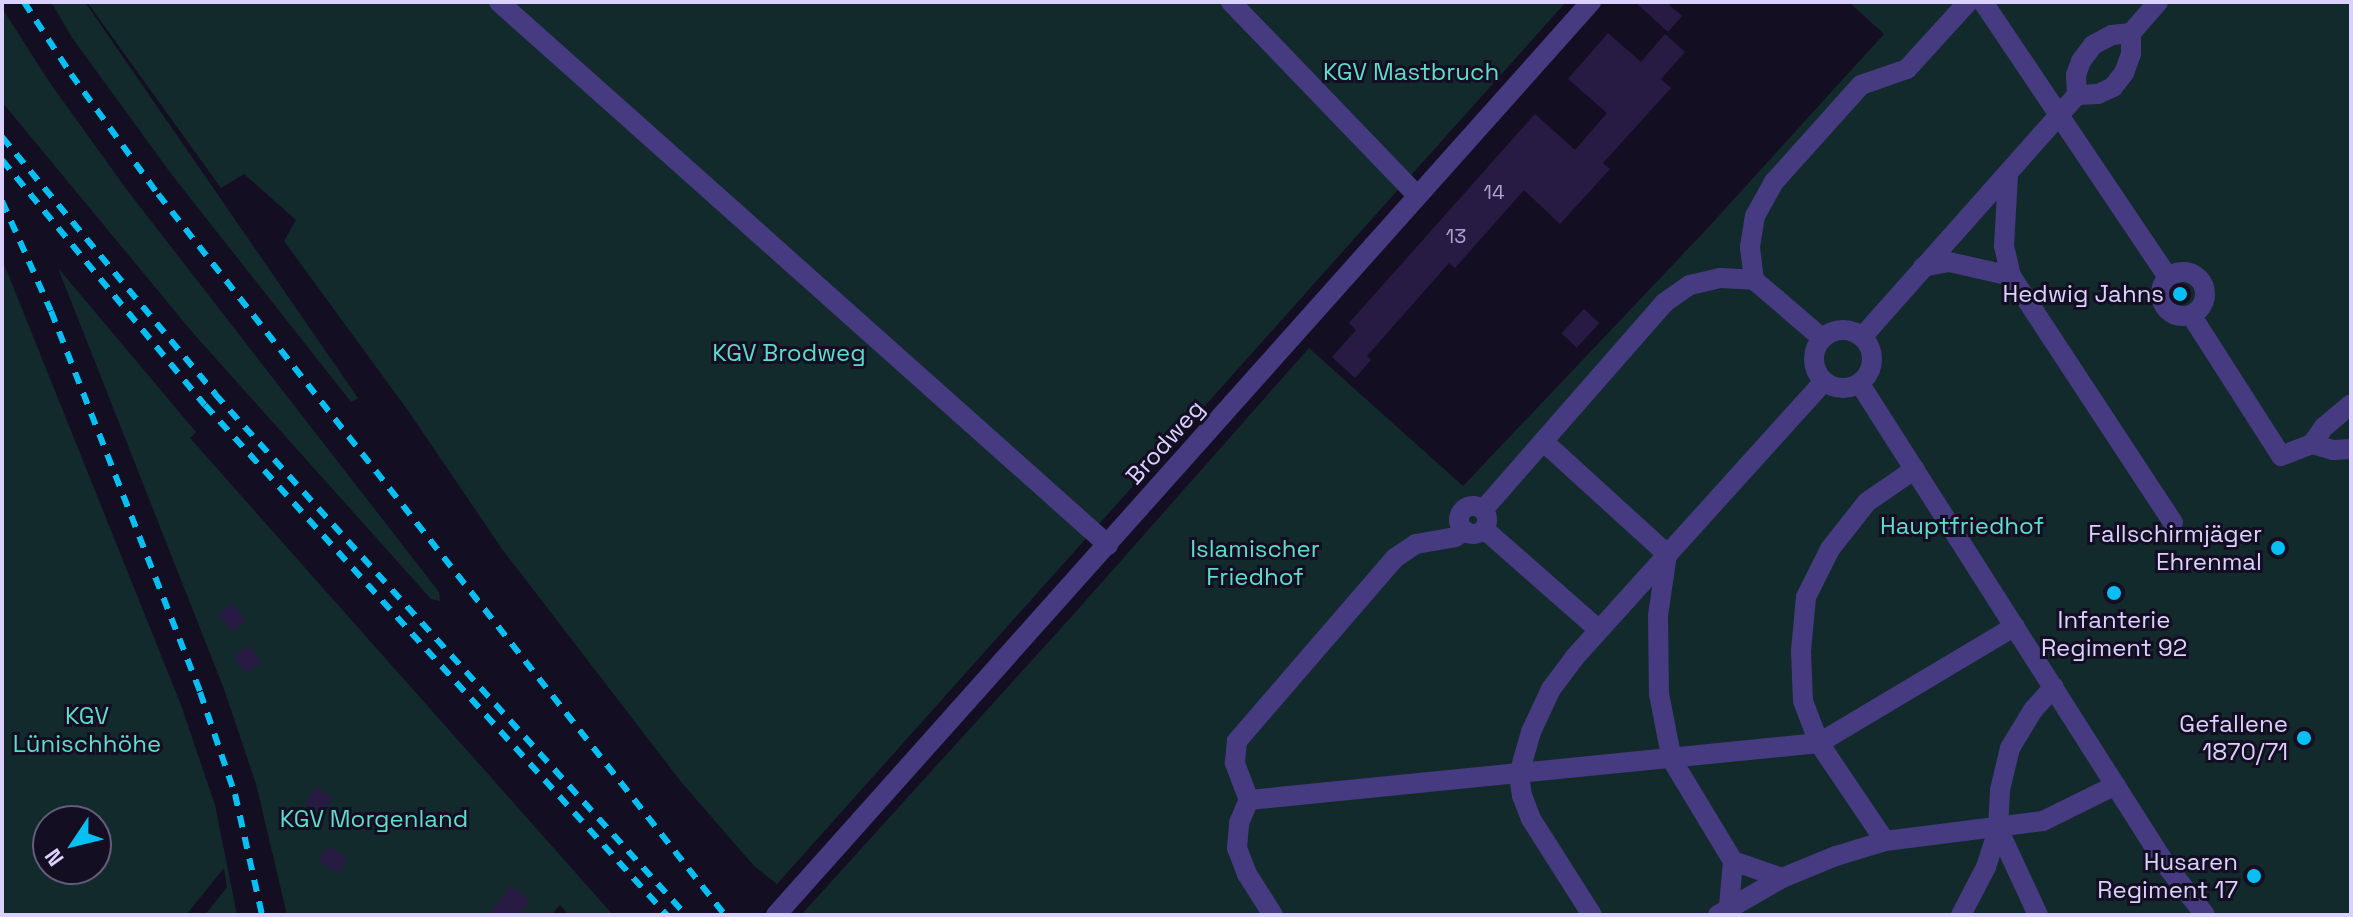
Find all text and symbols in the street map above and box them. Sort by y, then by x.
park label: KGV Mastbruch [1323,58,1499,86]
house number: 14 [1484,180,1504,204]
house number: 13 [1446,224,1466,248]
place label: Hedwig Jahns [2002,280,2164,308]
marker: Hedwig Jahns [2171,285,2189,303]
park label: KGV Brodweg [712,339,866,367]
street label: Brodweg [1120,394,1210,490]
park label: Hauptfriedhof [1880,512,2044,540]
place label: Fallschirmjäger Ehrenmal [2088,520,2262,576]
park label: Islamischer Friedhof [1190,535,1320,591]
marker: Fallschirmjäger Ehrenmal [2269,539,2287,557]
marker: Infanterie Regiment 92 [2105,584,2123,602]
place label: Infanterie Regiment 92 [2041,606,2187,662]
park label: KGV Lünischhöhe [13,702,161,758]
place label: Gefallene 1870/71 [2179,710,2288,766]
marker: Gefallene 1870/71 [2295,729,2313,747]
north arrow [32,805,112,885]
park label: KGV Morgenland [280,805,468,833]
text: N [38,844,70,872]
place label: Husaren Regiment 17 [2097,848,2238,904]
marker: Husaren Regiment 17 [2245,867,2263,885]

